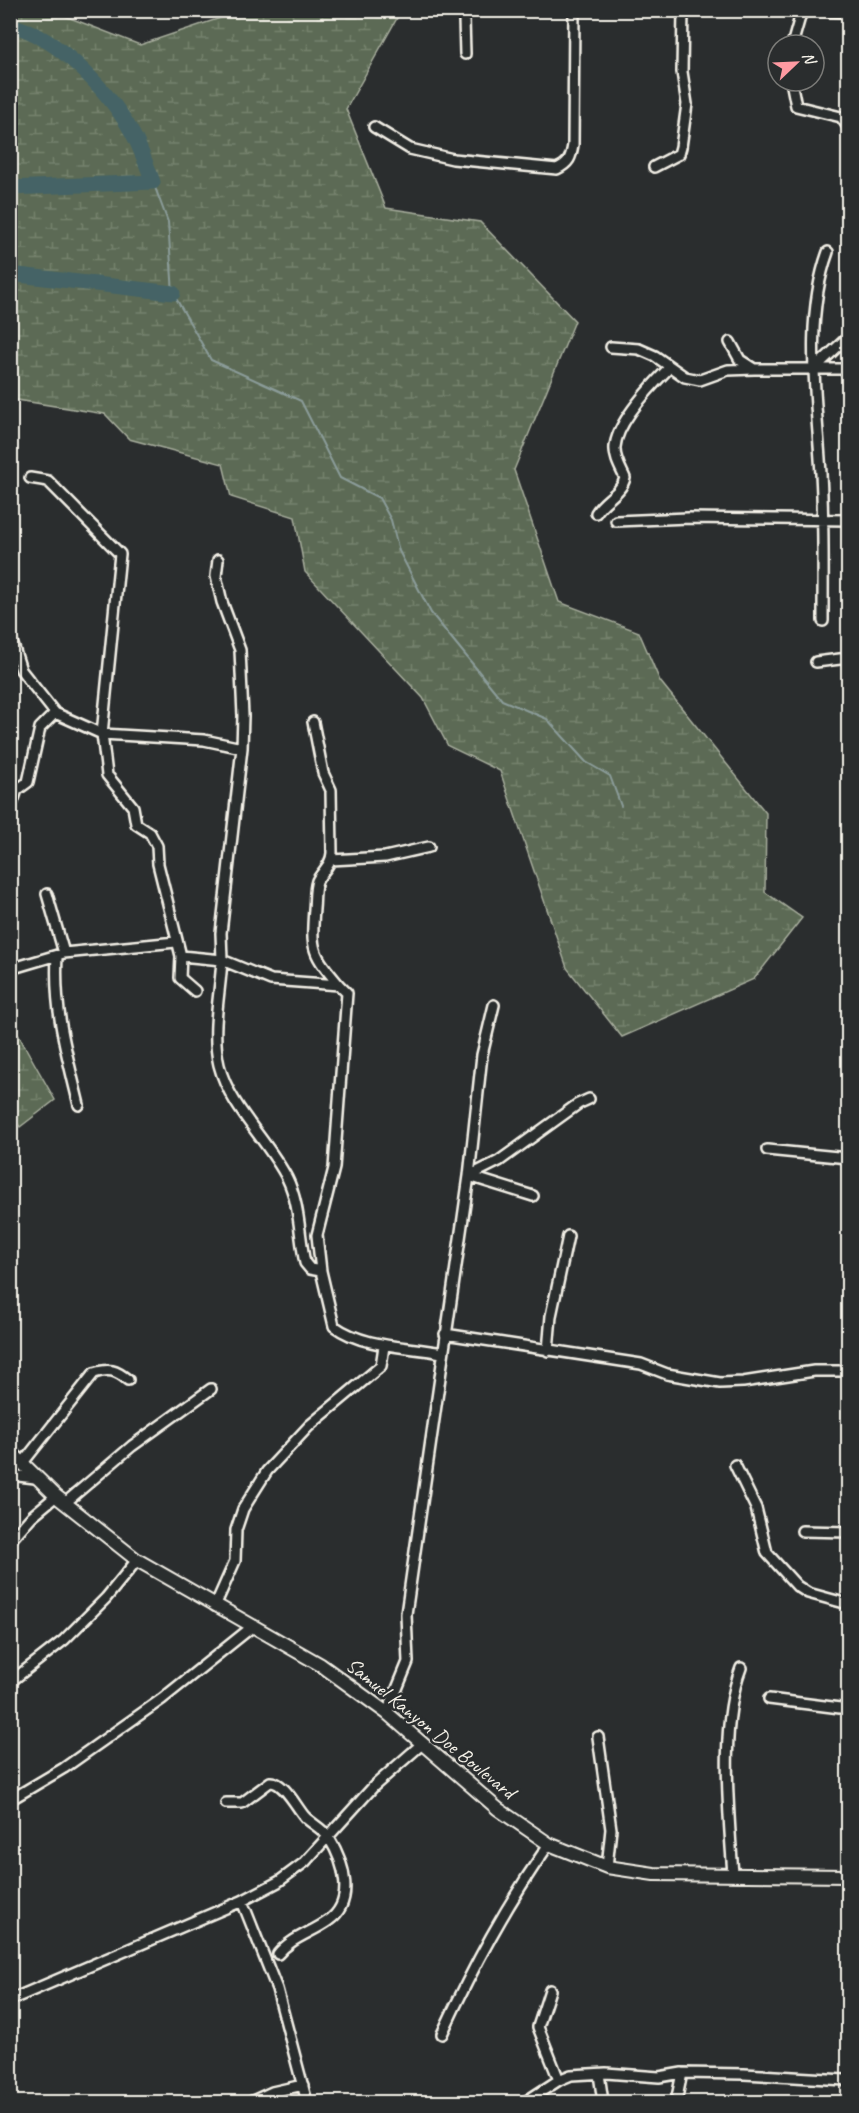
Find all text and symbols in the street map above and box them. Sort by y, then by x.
north arrow [766,33,826,93]
text: N [798,49,821,69]
street label: Samuel Kanyon Doe Boulevard [341,1652,524,1807]

